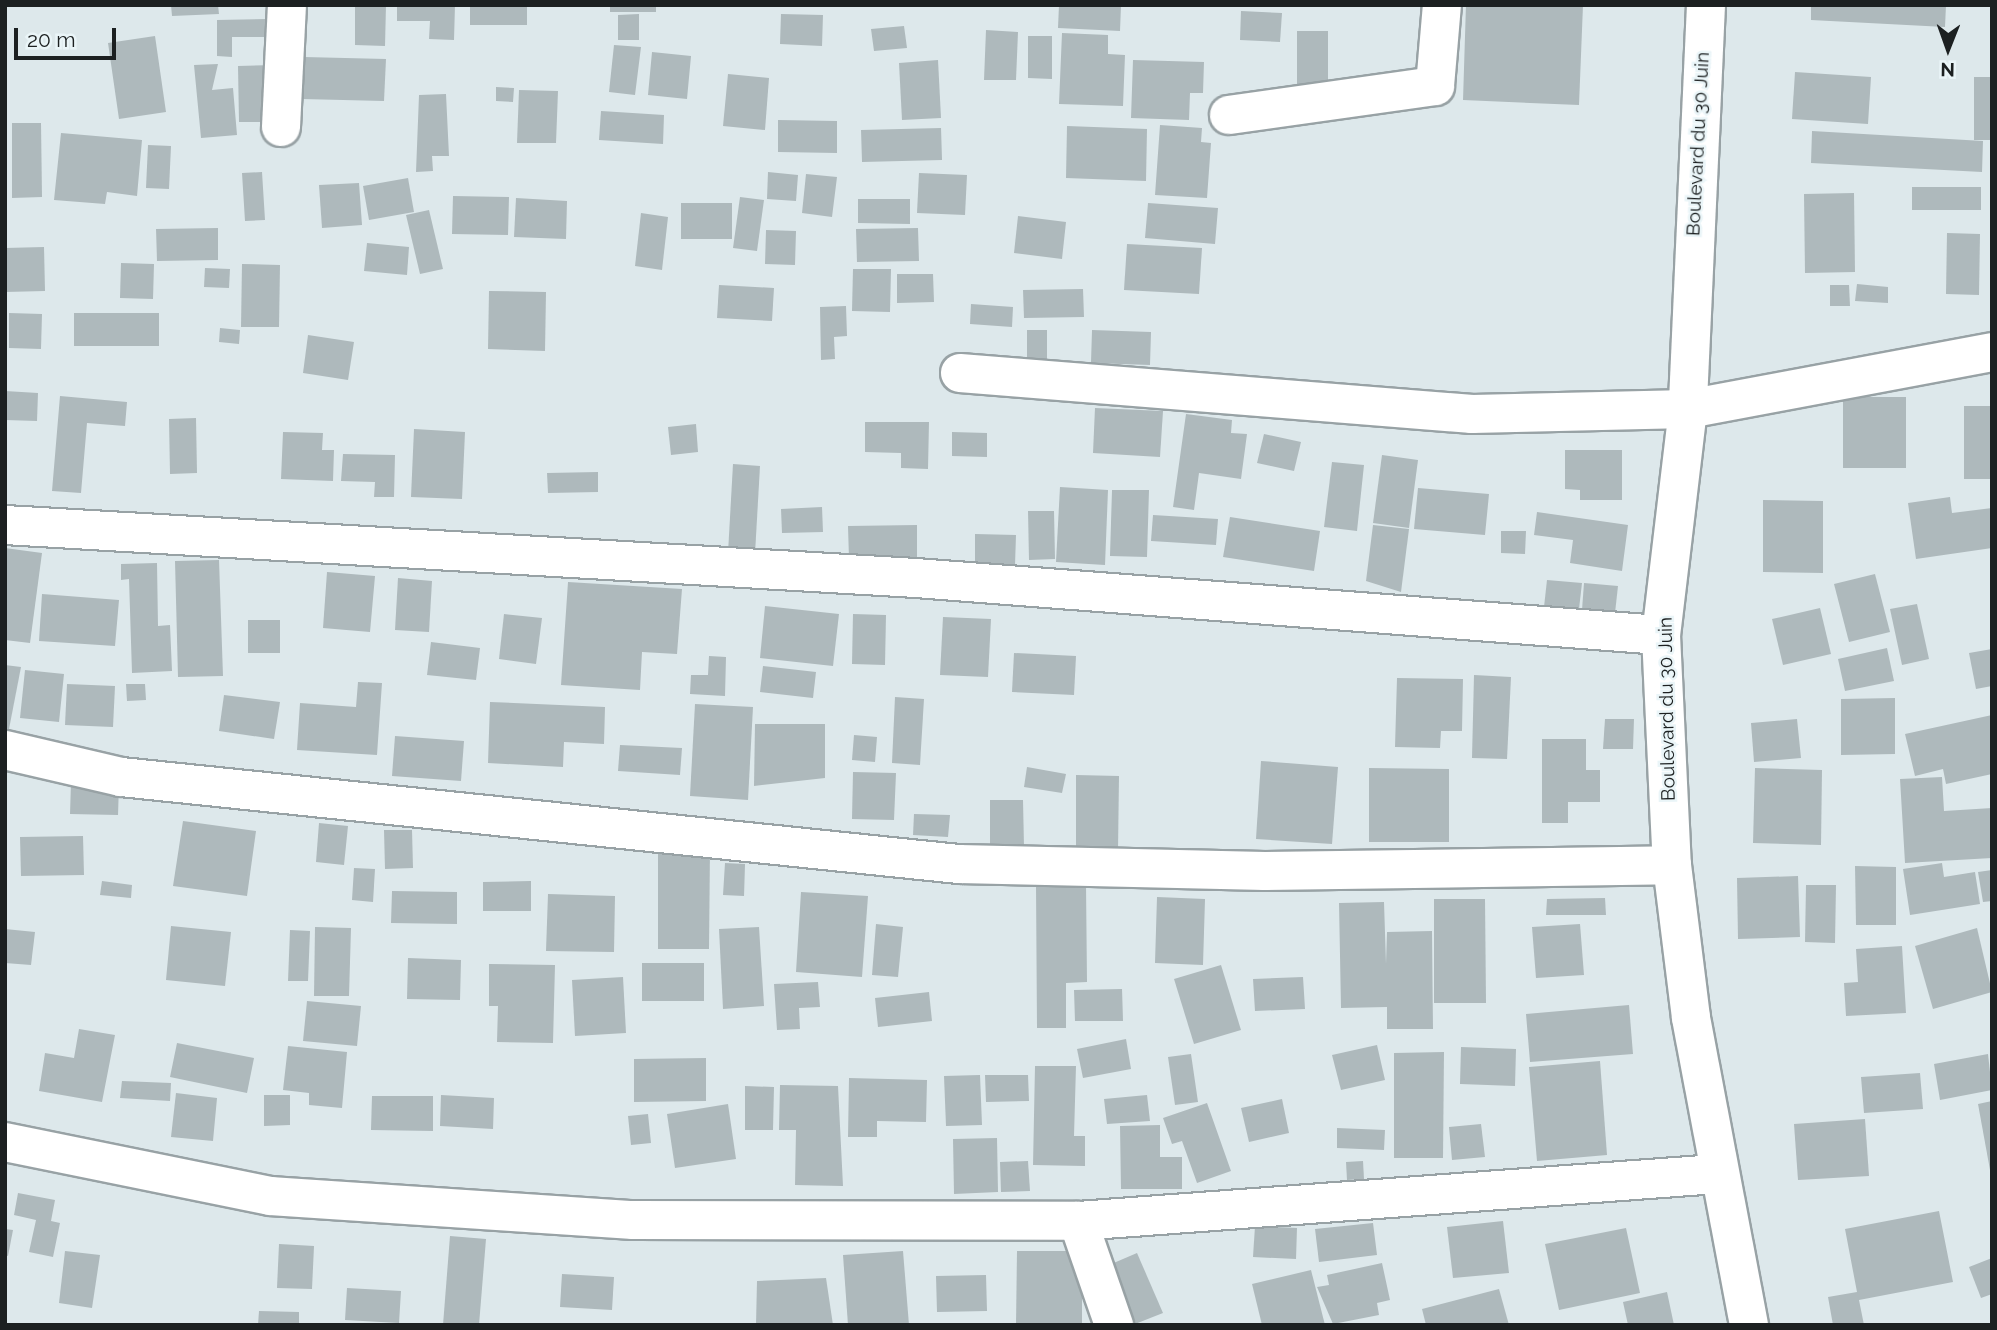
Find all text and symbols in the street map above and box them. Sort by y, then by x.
scale bar [18,14,119,58]
north arrow [1913,14,1983,84]
text: 20 m [27,27,75,52]
street label: Boulevard du 30 Juin [1682,51,1714,237]
text: N [1940,59,1955,81]
street label: Boulevard du 30 Juin [1654,616,1680,802]

